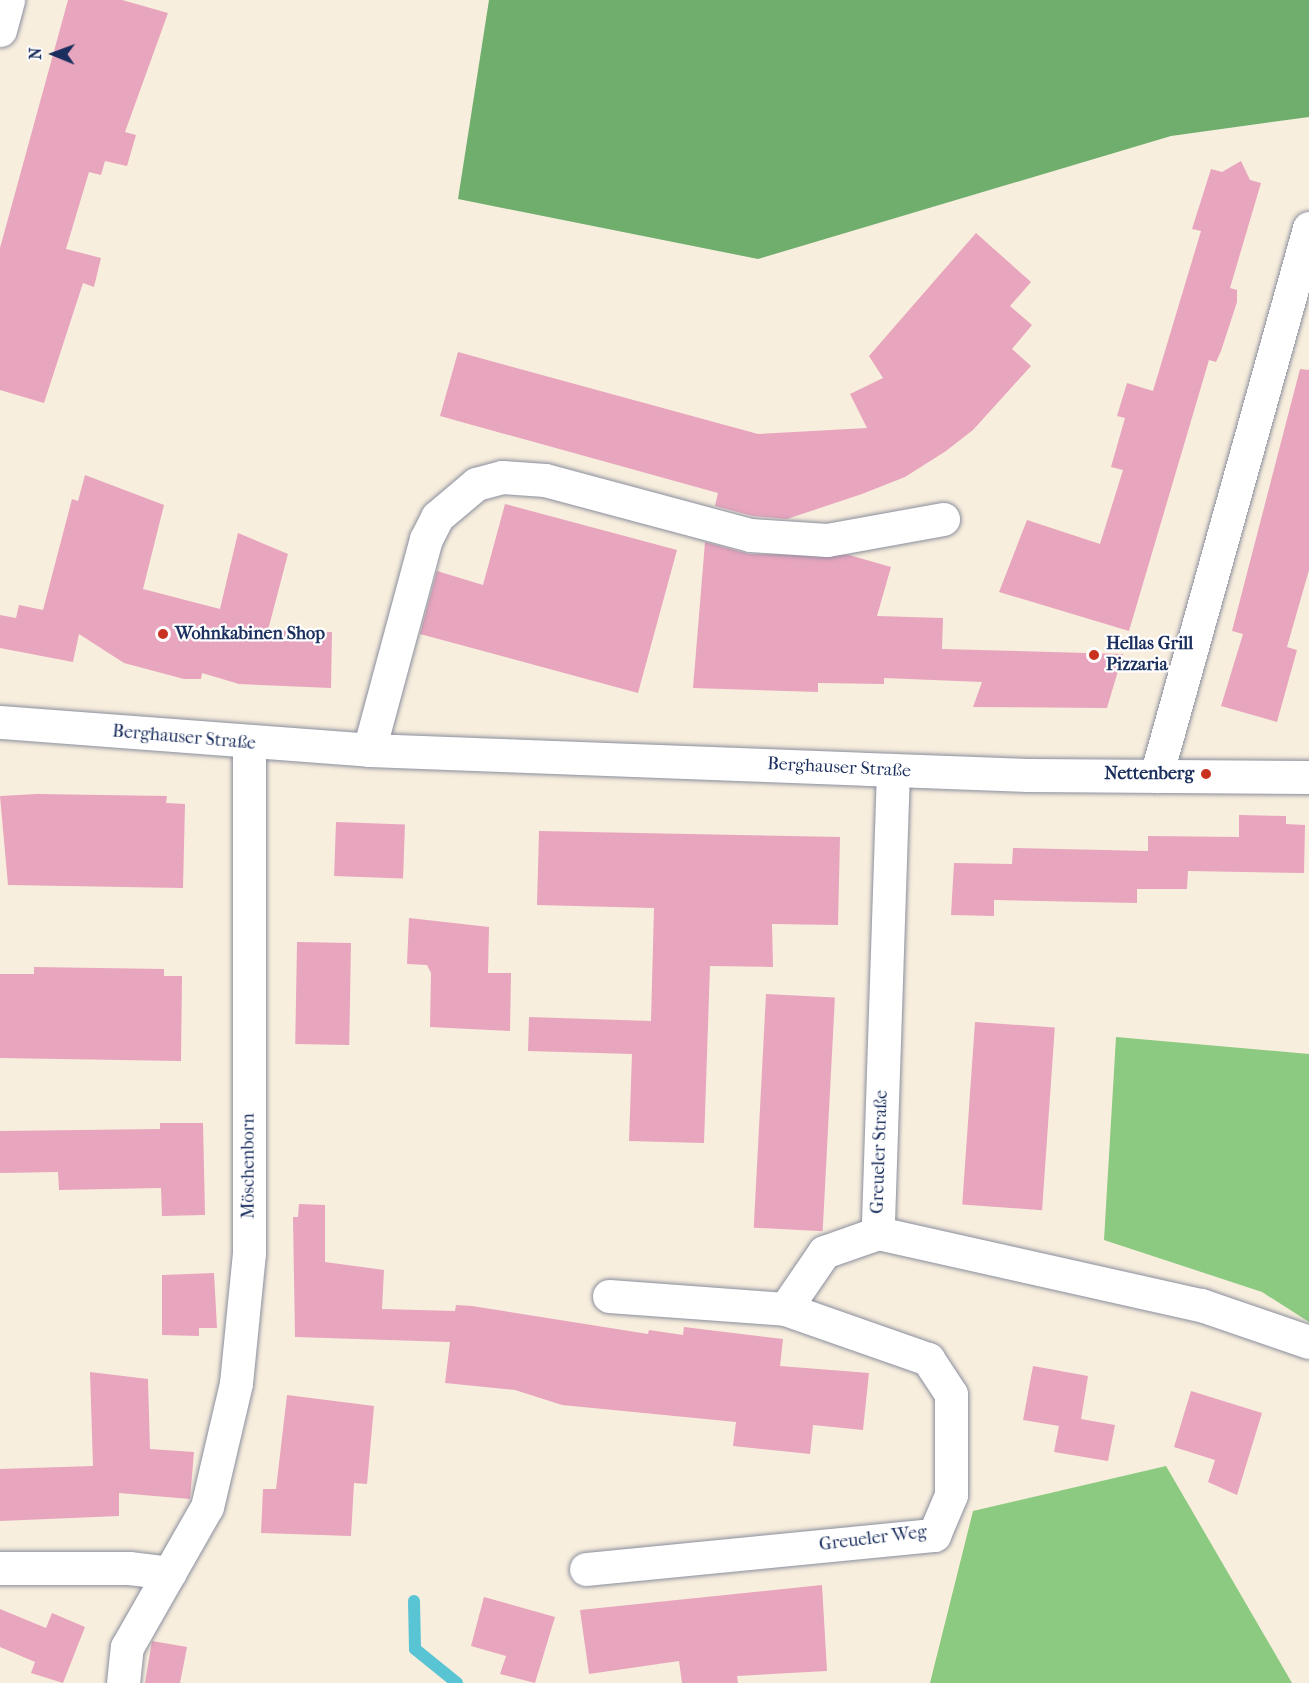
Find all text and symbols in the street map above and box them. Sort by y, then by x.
north arrow [24,24,84,84]
text: N [26,47,45,60]
place label: Wohnkabinen Shop [175,623,325,645]
marker: Wohnkabinen Shop [156,627,170,641]
place label: Hellas Grill Pizzaria [1106,634,1193,676]
marker: Hellas Grill Pizzaria [1087,648,1101,662]
street label: Berghauser Straße [111,721,257,755]
street label: Berghauser Straße [767,753,911,783]
place label: Nettenberg [1104,763,1194,785]
marker: Nettenberg [1199,767,1213,781]
street label: Greueler Straße [867,1090,893,1214]
street label: Möschenborn [238,1113,260,1219]
street label: Greueler Weg [818,1522,928,1556]

